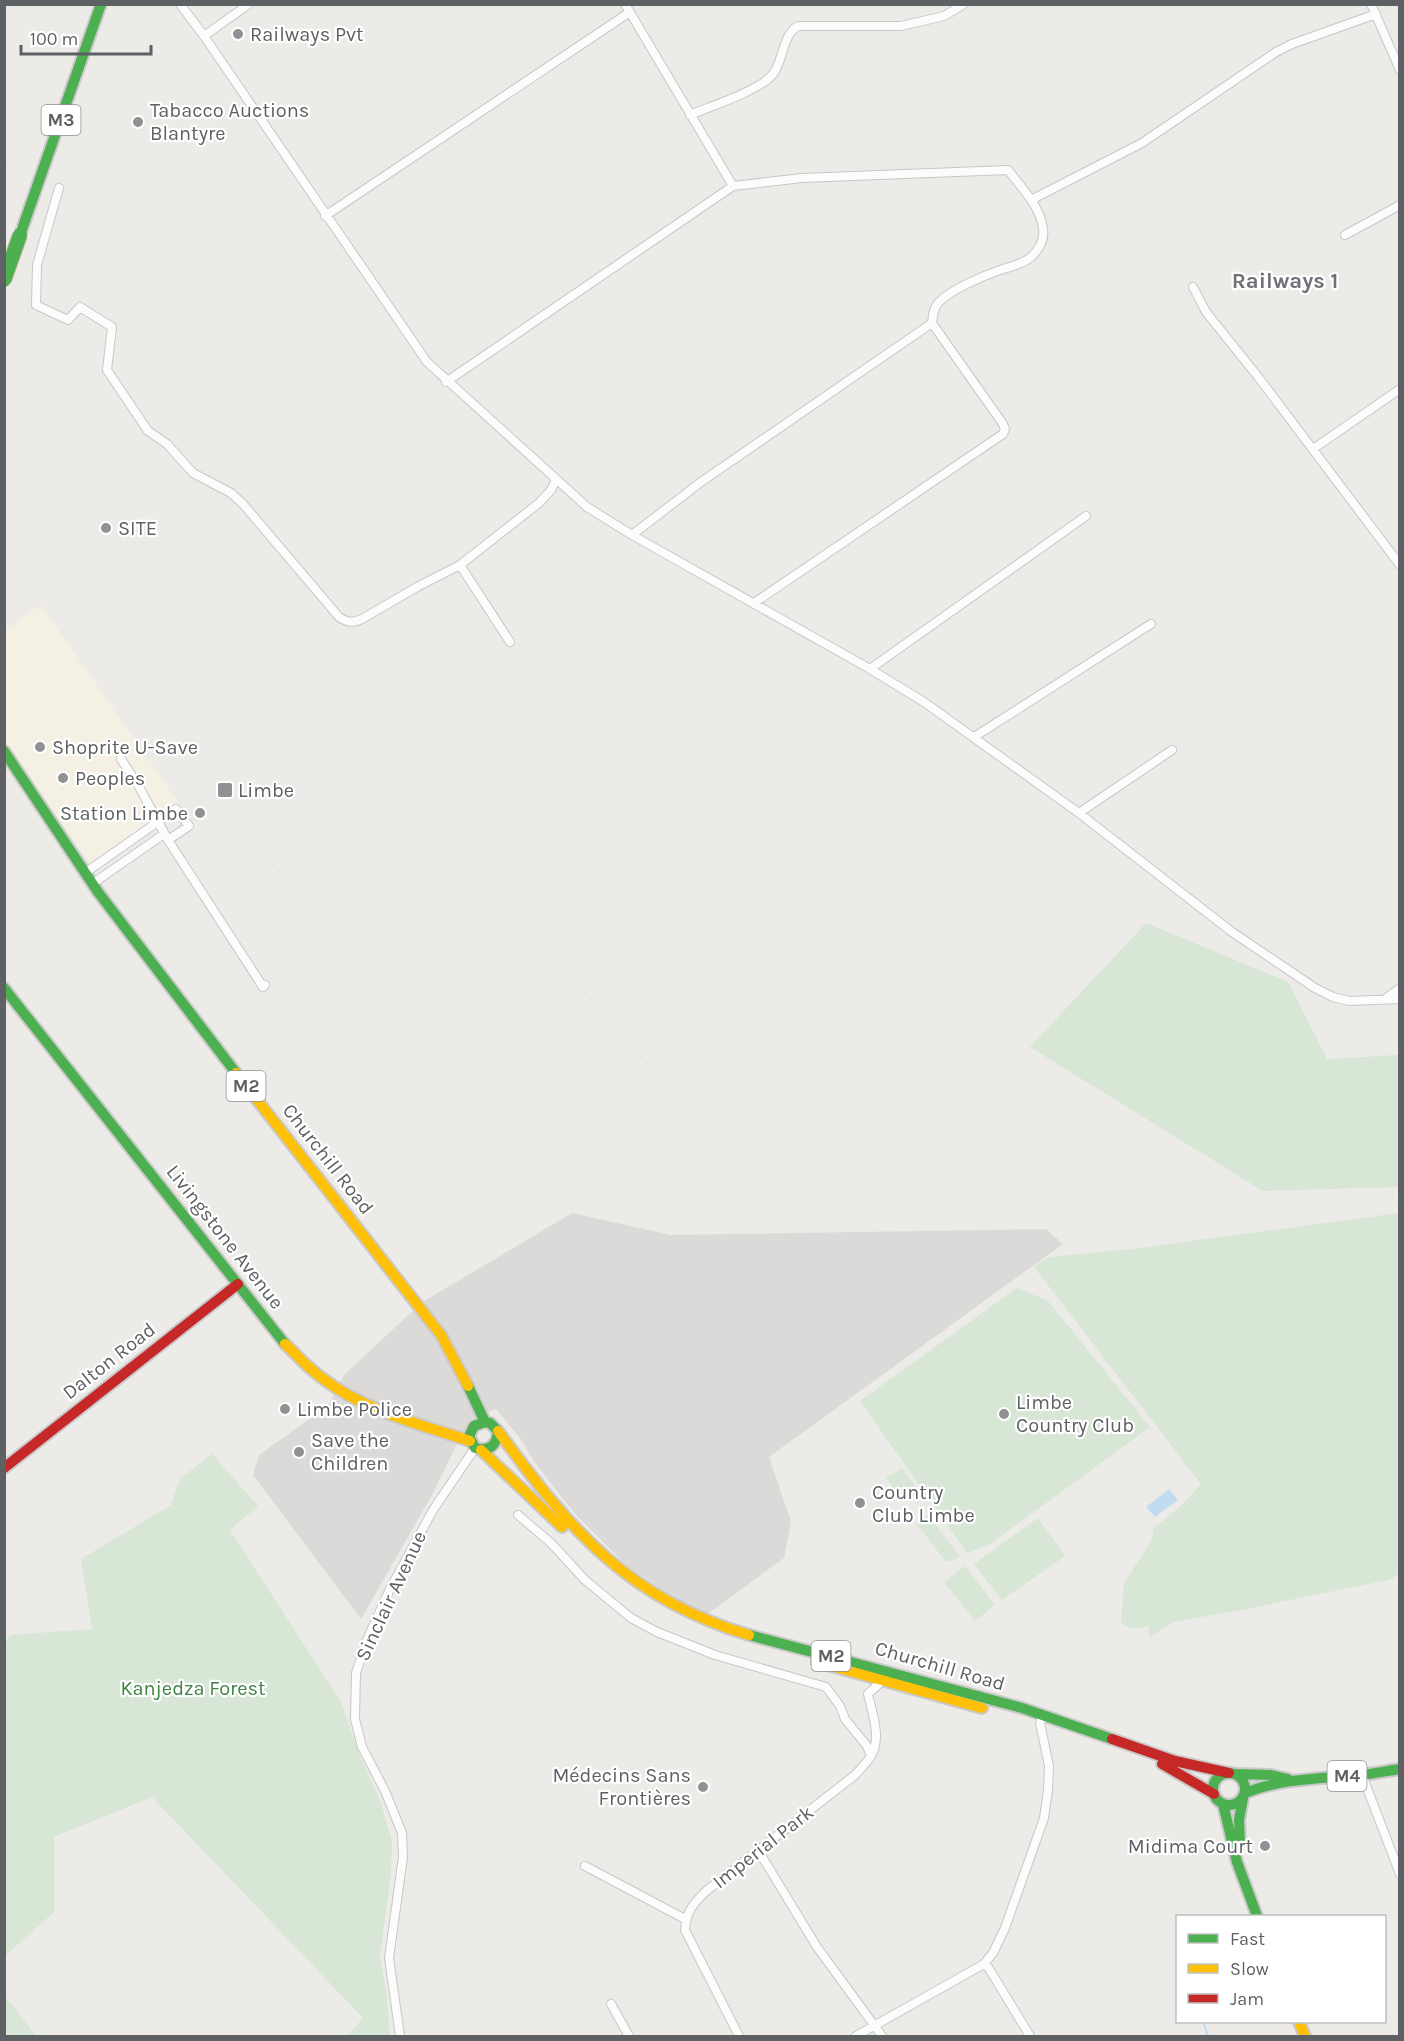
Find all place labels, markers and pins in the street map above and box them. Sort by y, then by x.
place label: Railways Pvt [250,23,364,46]
marker: Railways Pvt [231,27,245,41]
place label: Tabacco Auctions Blantyre [150,99,309,145]
marker: Tabacco Auctions Blantyre [131,115,145,129]
place label: SITE [118,517,157,540]
marker: SITE [99,521,113,535]
place label: Shoprite U-Save [52,736,198,759]
marker: Shoprite U-Save [33,740,47,754]
place label: Peoples [75,767,145,790]
marker: Peoples [56,771,70,785]
place label: Limbe [238,779,294,802]
marker: Limbe [216,781,234,799]
place label: Station Limbe [60,802,188,825]
marker: Station Limbe [193,806,207,820]
place label: Limbe Country Club [1016,1391,1134,1437]
place label: Limbe Police [297,1398,412,1421]
marker: Limbe Police [278,1402,292,1416]
marker: Limbe Country Club [997,1407,1011,1421]
place label: Save the Children [311,1429,389,1475]
marker: Save the Children [292,1445,306,1459]
place label: Country Club Limbe [872,1481,975,1527]
marker: Country Club Limbe [853,1496,867,1510]
place label: Médecins Sans Frontières [552,1764,691,1810]
marker: Médecins Sans Frontières [696,1780,710,1794]
place label: Midima Court [1128,1835,1253,1858]
marker: Midima Court [1258,1839,1272,1853]

